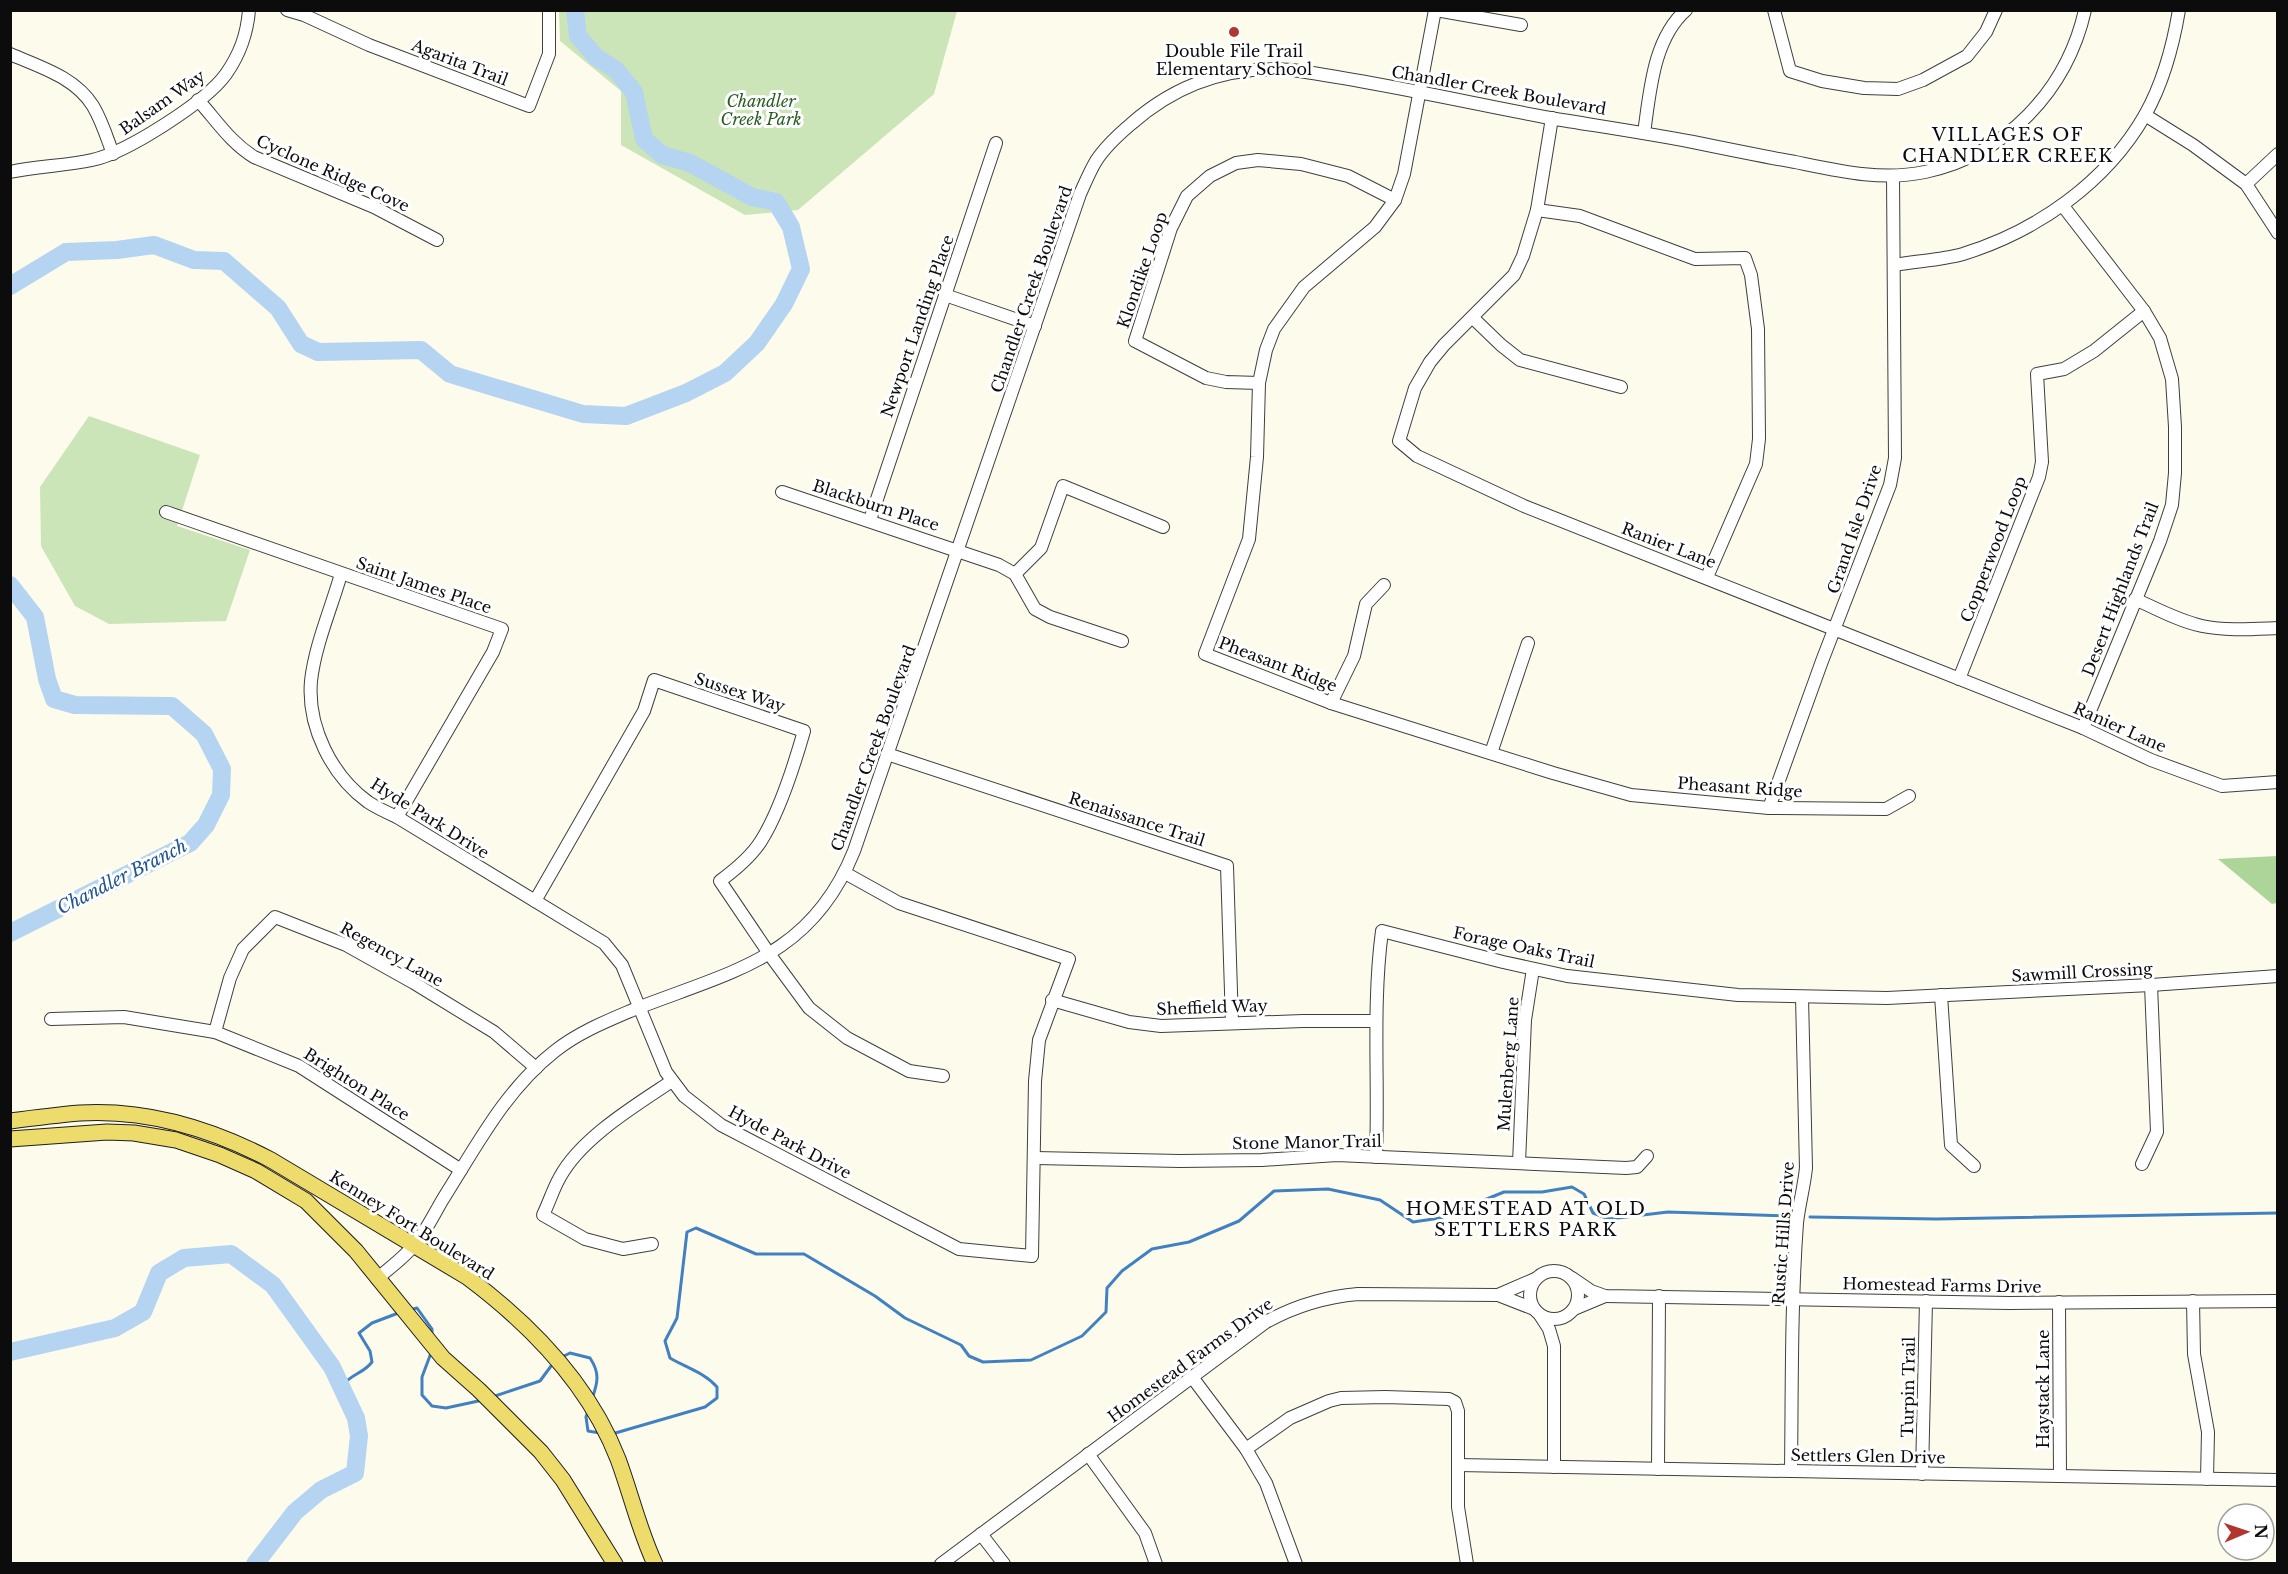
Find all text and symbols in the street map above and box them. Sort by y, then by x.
marker: Double File Trail Elementary School [1227,25,1241,39]
street label: Agarita Trail [408,34,511,90]
place label: Double File Trail Elementary School [1156,41,1312,79]
street label: Chandler Creek Boulevard [1390,61,1608,119]
street label: Balsam Way [115,65,209,139]
park label: Chandler Creek Park [721,91,801,129]
district label: VILLAGES OF CHANDLER CREEK [1902,124,2114,167]
street label: Cyclone Ridge Cove [253,130,413,216]
street label: Chandler Creek Boulevard [986,183,1076,395]
street label: Klondike Loop [1113,209,1171,331]
street label: Newport Landing Place [876,232,958,420]
street label: Grand Isle Drive [1823,462,1885,596]
street label: Copperwood Loop [1956,473,2030,625]
street label: Blackburn Place [810,475,942,535]
street label: Desert Highlands Trail [2078,499,2162,679]
street label: Ranier Lane [1619,518,1719,572]
street label: Saint James Place [354,552,494,618]
street label: Pheasant Ridge [1216,632,1340,696]
street label: Chandler Creek Boulevard [826,642,920,854]
street label: Sussex Way [692,668,789,716]
street label: Ranier Lane [2070,698,2170,756]
street label: Hyde Park Drive [367,773,493,863]
street label: Pheasant Ridge [1677,773,1803,801]
street label: Renaissance Trail [1066,788,1208,850]
water label: Chandler Branch [53,835,191,919]
street label: Regency Lane [337,917,447,991]
street label: Forage Oaks Trail [1451,922,1597,972]
street label: Sawmill Crossing [2011,958,2154,986]
street label: Sheffield Way [1156,995,1269,1019]
street label: Mulenberg Lane [1493,996,1523,1132]
street label: Brighton Place [300,1043,414,1125]
street label: Hyde Park Drive [725,1101,855,1183]
street label: Stone Manor Trail [1232,1131,1382,1153]
street label: Rustic Hills Drive [1768,1161,1798,1305]
street label: Kenney Fort Boulevard [326,1166,498,1284]
district label: HOMESTEAD AT OLD SETTLERS PARK [1406,1198,1646,1241]
street label: Homestead Farms Drive [1842,1273,2042,1297]
street label: Homestead Farms Drive [1104,1293,1276,1427]
street label: Haystack Lane [2033,1330,2053,1448]
street label: Turpin Trail [1897,1337,1919,1437]
street label: Settlers Glen Drive [1790,1445,1946,1467]
north arrow [2216,1502,2276,1562]
text: N [2251,1524,2271,1539]

